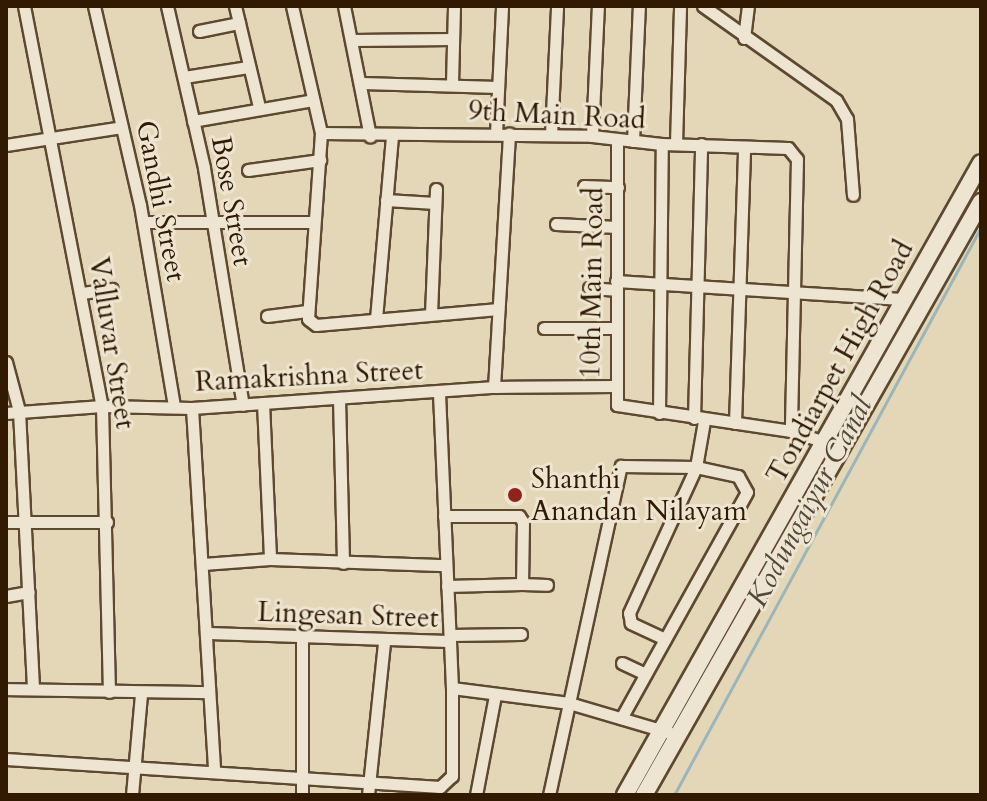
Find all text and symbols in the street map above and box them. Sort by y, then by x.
street label: 9th Main Road [468,94,646,136]
street label: Gandhi Street [129,118,193,284]
street label: Bose Street [204,134,260,268]
street label: 10th Main Road [574,187,610,379]
street label: Tondiarpet High Road [759,235,921,489]
street label: Valluvar Street [82,255,142,431]
street label: Ramakrishna Street [194,353,424,399]
water label: Kodungaiyur Canal [739,391,881,613]
place label: Shanthi Anandan Nilayam [531,462,747,528]
marker: Shanthi Anandan Nilayam [506,486,524,504]
street label: Lingesan Street [257,595,439,635]

